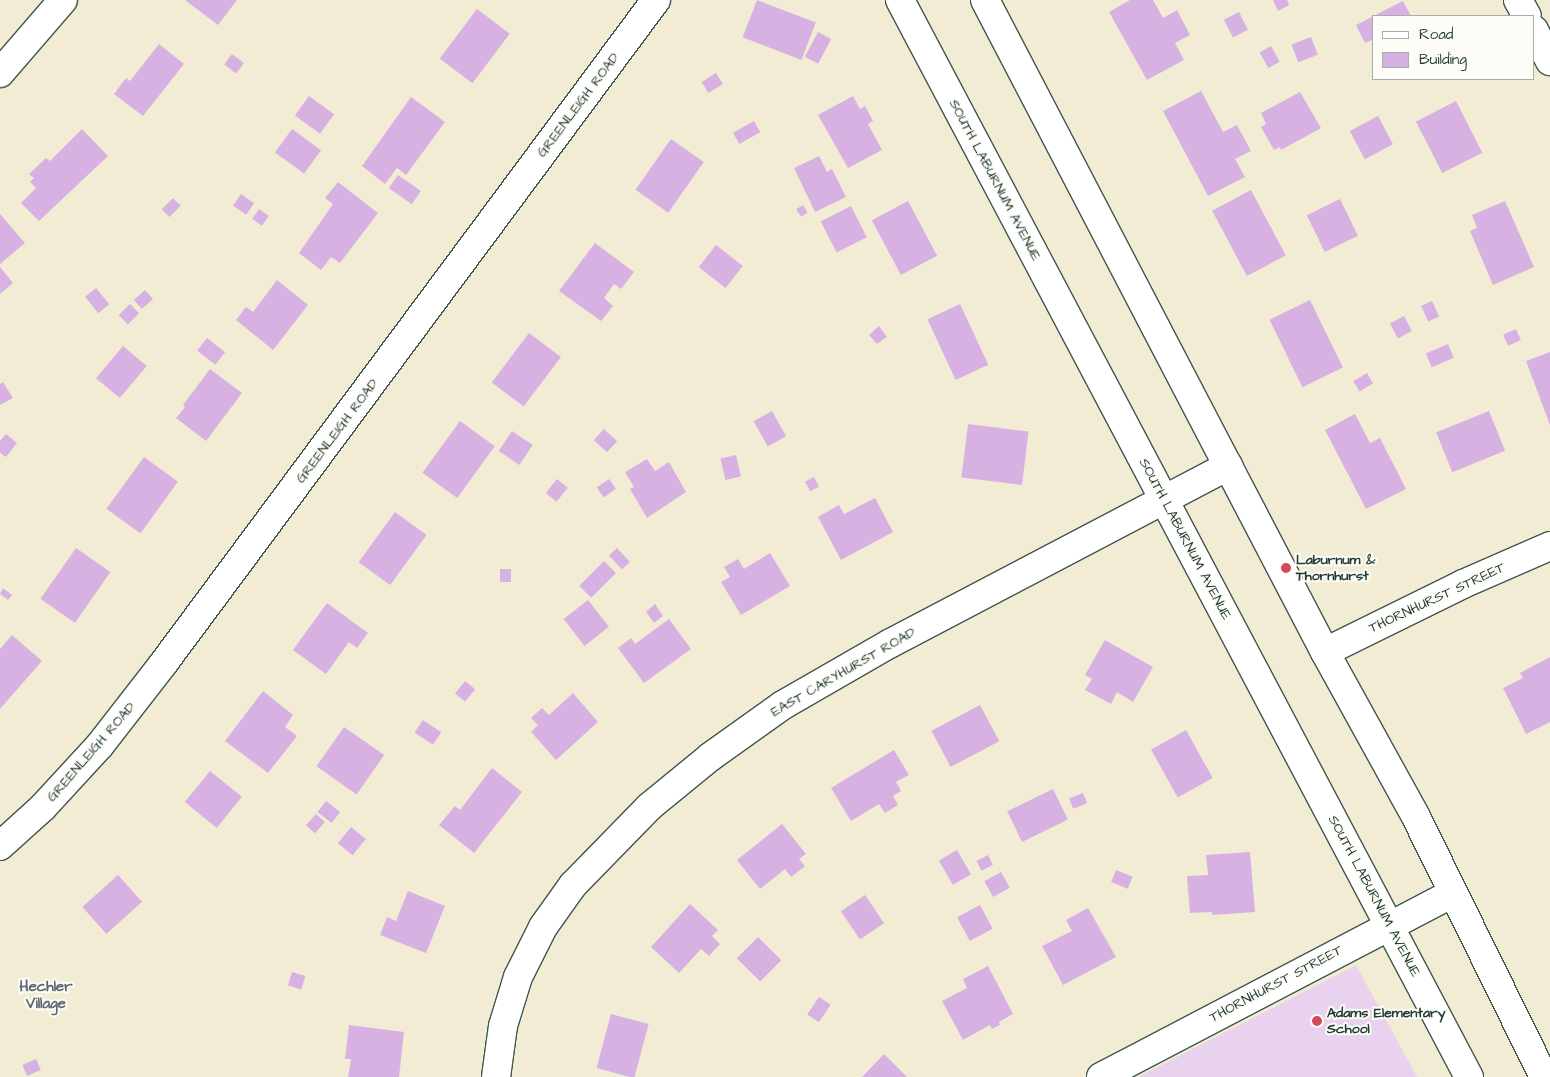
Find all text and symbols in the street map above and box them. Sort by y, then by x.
legend [1372,15,1535,80]
text: Road [1419,24,1453,45]
text: Building [1419,49,1467,70]
street label: GREENLEIGH ROAD [533,50,623,160]
street label: SOUTH LABURNUM AVENUE [945,96,1045,264]
street label: GREENLEIGH ROAD [292,376,382,486]
street label: SOUTH LABURNUM AVENUE [1135,455,1235,623]
place label: Laburnum & Thornhurst [1296,552,1376,584]
street label: THORNHURST STREET [1366,559,1508,637]
marker: Laburnum & Thornhurst [1280,562,1292,574]
street label: EAST CARYHURST ROAD [768,624,918,720]
street label: GREENLEIGH ROAD [43,699,139,805]
street label: SOUTH LABURNUM AVENUE [1324,812,1424,980]
street label: THORNHURST STREET [1207,942,1345,1026]
district label: Hechler Village [20,977,72,1012]
place label: Adams Elementary School [1327,1005,1446,1038]
marker: Adams Elementary School [1311,1015,1323,1027]

